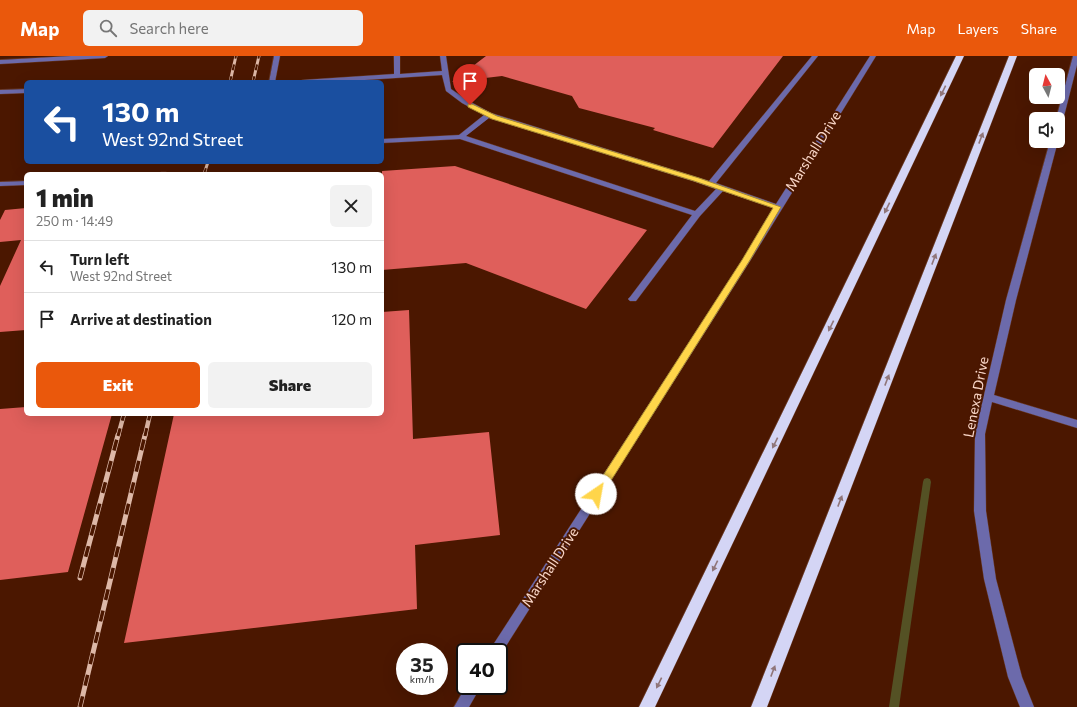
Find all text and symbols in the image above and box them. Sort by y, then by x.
search box [83,10,363,46]
text: Map [20,17,59,40]
icon: search [97,17,119,39]
text: Search here [129,19,209,37]
text: Map [907,20,935,37]
text: Layers [957,20,999,37]
text: Share [1021,20,1057,37]
pin [453,64,487,105]
north arrow [1029,68,1065,104]
map controls [1029,68,1065,148]
icon: arrive [459,70,481,92]
one-way arrow [940,85,946,97]
text: 130 m [102,94,179,128]
icon: left [36,96,88,148]
street label: Marshall Drive [781,108,844,194]
button: sound [1029,112,1065,148]
text: West 92nd Street [102,128,243,150]
one-way arrow [979,131,985,143]
text: 1 min [36,183,94,212]
button: close [330,185,372,227]
one-way arrow [884,203,890,214]
text: 250 m · 14:49 [36,213,113,229]
text: Turn left [70,250,129,268]
one-way arrow [932,252,938,264]
icon: left [36,256,58,278]
text: 130 m [331,258,372,276]
text: West 92nd Street [70,268,172,284]
icon: arrive [36,308,58,330]
text: Arrive at destination [70,310,212,328]
text: 120 m [332,310,372,328]
one-way arrow [828,320,834,331]
street label: Lenexa Drive [959,355,992,439]
button: Exit [36,362,200,408]
button: Share [208,362,372,408]
one-way arrow [884,373,890,385]
one-way arrow [772,437,778,448]
position arrow [575,473,617,515]
one-way arrow [837,494,843,506]
street label: Marshall Drive [518,524,582,610]
one-way arrow [712,560,718,572]
speed limit sign: 40 [456,643,508,695]
text: 35 [410,652,434,676]
one-way arrow [771,664,777,676]
text: km/h [410,673,434,685]
one-way arrow [656,677,662,689]

